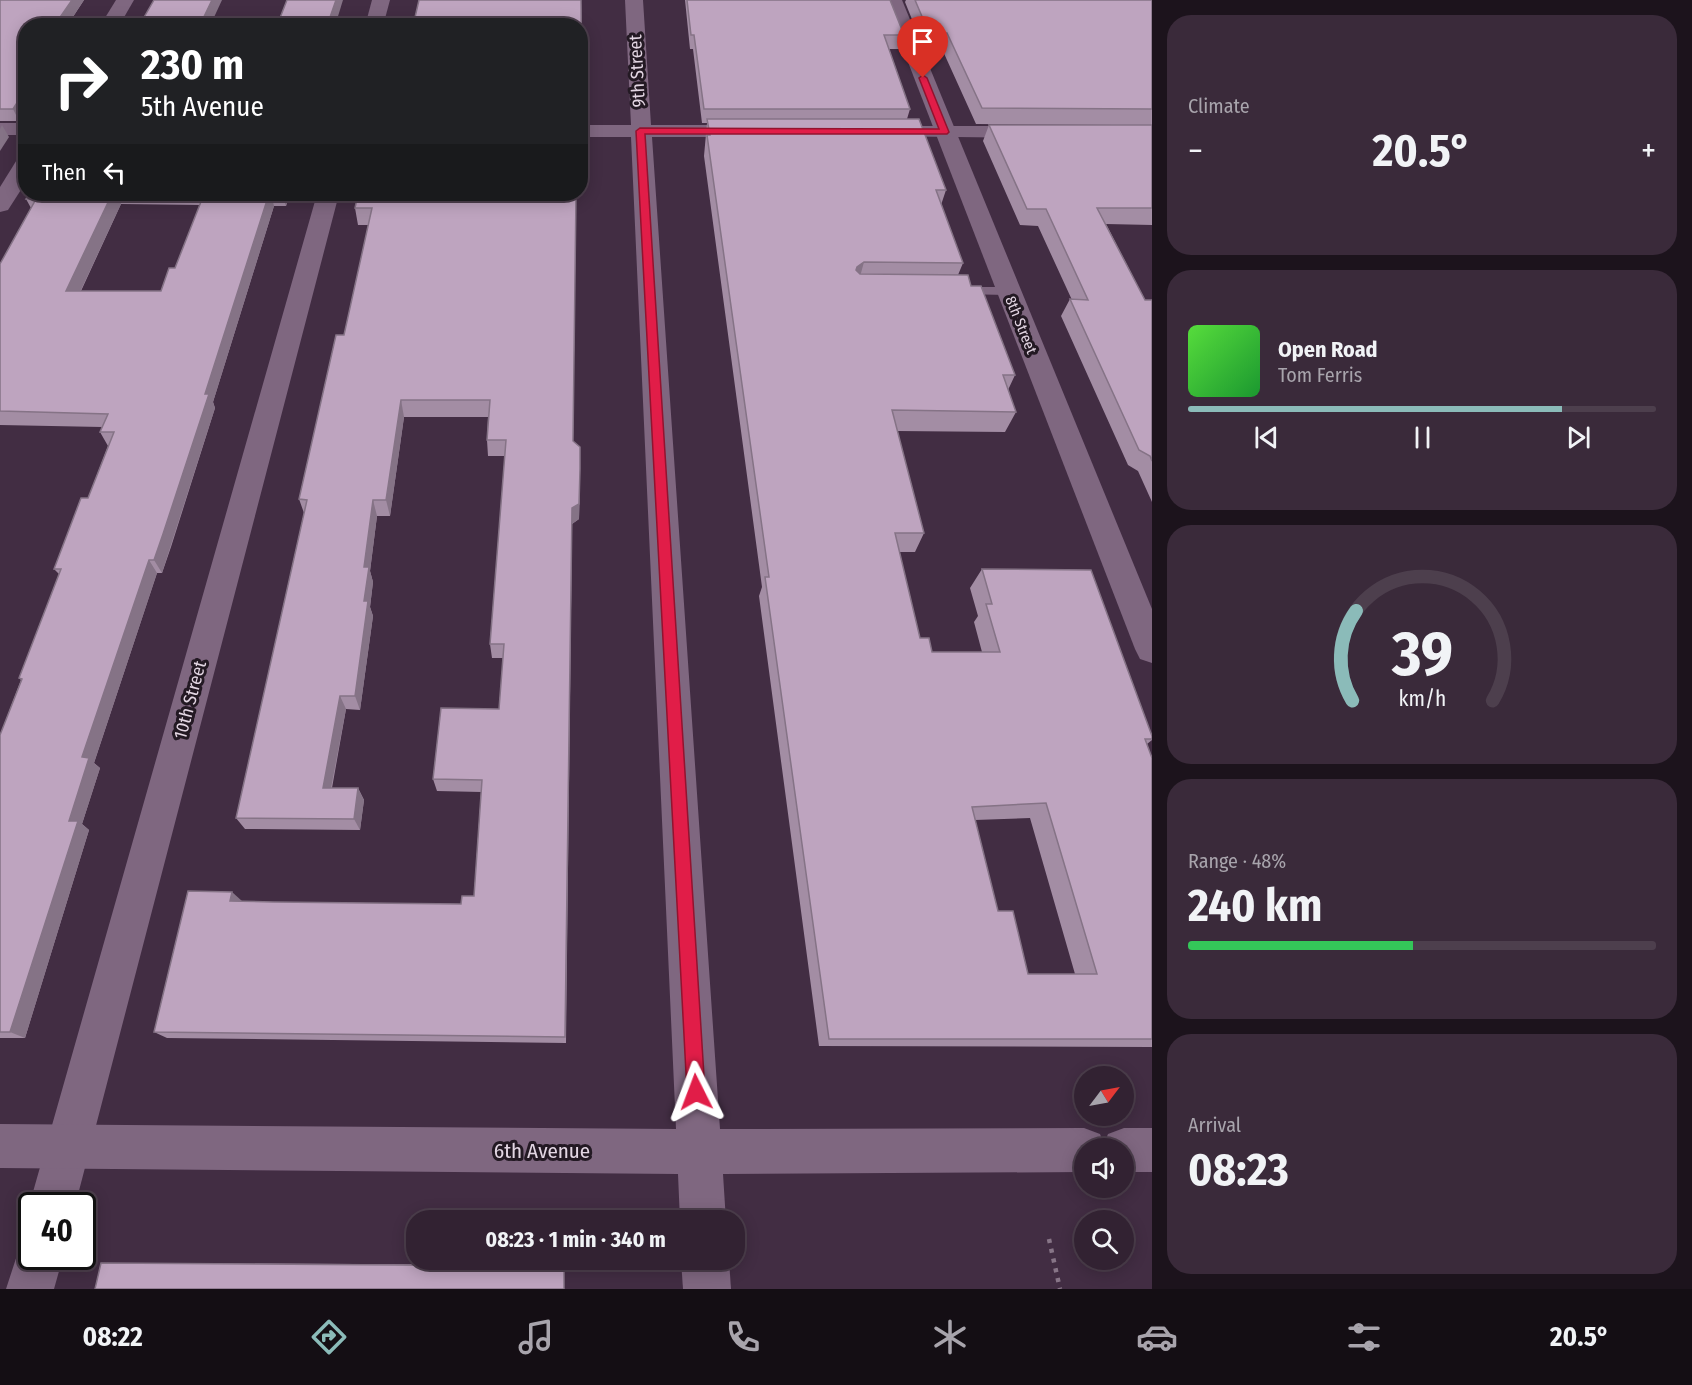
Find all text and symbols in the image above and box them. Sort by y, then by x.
pin [897,16,948,78]
icon: arrive [906,25,939,58]
street label: 9th Street [624,34,650,108]
text: 230 m [141,40,244,90]
icon: right [42,42,120,120]
text: 5th Avenue [141,91,264,123]
text: Climate [1188,94,1250,118]
text: 20.5° [1372,124,1471,178]
text: − [1188,131,1203,171]
text: + [1641,131,1656,171]
icon: left [98,156,131,189]
text: Then [42,159,86,186]
street label: 8th Street [1001,293,1041,357]
text: Open Road [1278,336,1378,363]
text: Tom Ferris [1278,363,1362,387]
icon: previous [1250,421,1283,454]
icon: pause [1406,421,1439,454]
icon: next [1562,421,1595,454]
text: 39 [1390,618,1453,693]
street label: 10th Street [169,658,211,742]
text: km/h [1398,687,1446,713]
text: Range · 48% [1188,849,1286,873]
text: 240 km [1188,879,1322,933]
position arrow [664,1060,728,1124]
north arrow [1074,1066,1134,1126]
map controls [1074,1066,1134,1270]
text: Arrival [1188,1113,1241,1137]
street label: 6th Avenue [494,1138,590,1164]
button: sound [1074,1138,1134,1198]
text: 08:23 [1188,1143,1289,1197]
speed limit sign: 40 [18,1192,96,1270]
button: search [1074,1210,1134,1270]
text: 08:23 · 1 min · 340 m [485,1226,666,1253]
icon: directions [308,1316,350,1358]
icon: music [515,1316,557,1358]
icon: phone [722,1316,764,1358]
icon: climate [929,1316,971,1358]
icon: car [1136,1316,1178,1358]
icon: filters [1343,1316,1385,1358]
text: 08:22 [83,1321,143,1353]
text: 20.5° [1550,1321,1609,1353]

